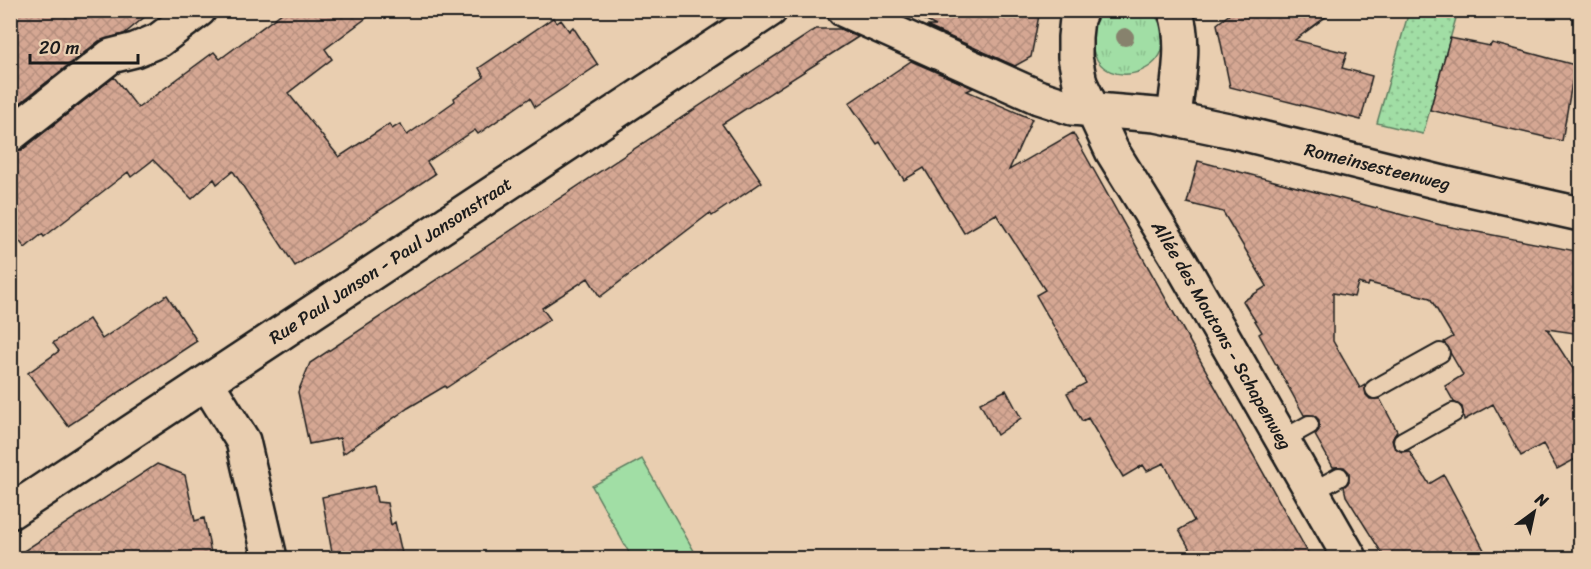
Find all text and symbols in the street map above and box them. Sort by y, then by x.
scale bar [30,27,138,65]
text: 20 m [39,32,79,64]
street label: Romeinsesteenweg [1301,133,1454,200]
street label: Rue Paul Janson - Paul Jansonstraat [262,168,519,353]
street label: Allée des Moutons - Schapenweg [1142,213,1301,456]
north arrow [1504,482,1564,542]
text: N [1529,484,1555,516]

